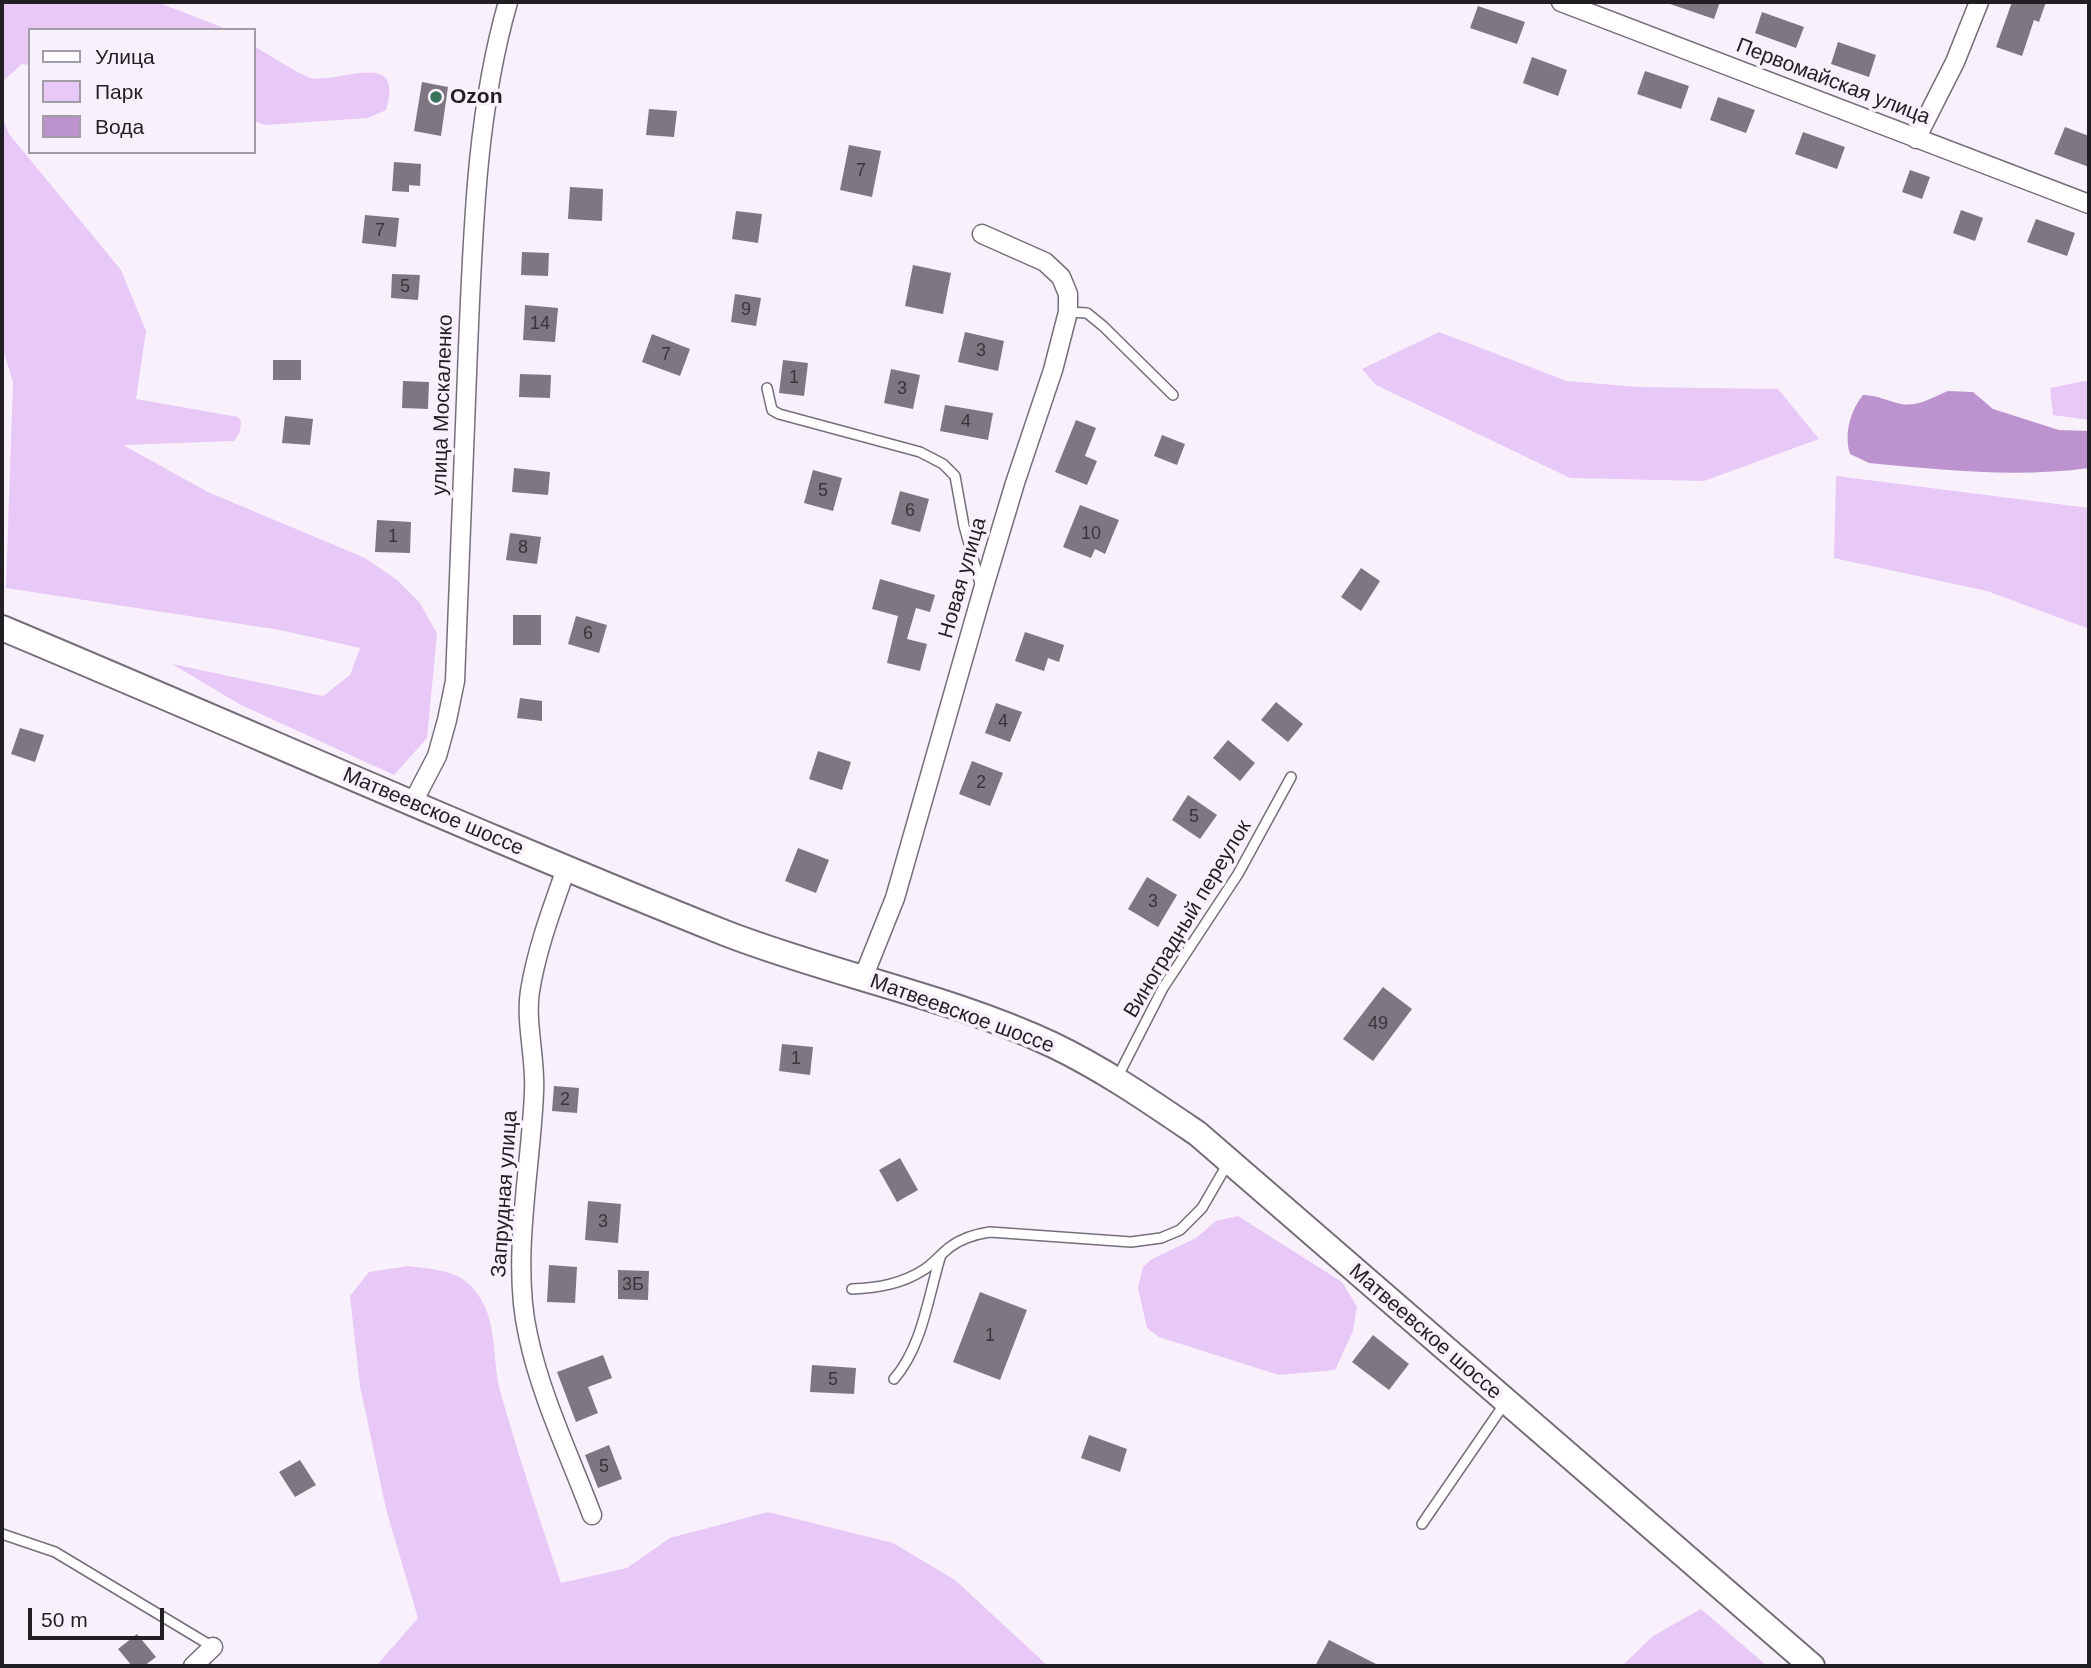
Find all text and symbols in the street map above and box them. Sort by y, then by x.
legend [28,28,256,154]
street label: Первомайская улица [1732,33,1934,131]
text: Улица [95,45,155,68]
text: Парк [95,80,143,103]
place label: Ozon [450,84,502,110]
marker: Ozon [428,89,444,105]
text: Вода [95,115,144,138]
house number: 7 [856,160,866,182]
house number: 7 [375,220,385,242]
house number: 5 [400,276,410,298]
house number: 9 [741,299,751,321]
house number: 14 [530,313,550,335]
street label: улица Москаленко [427,314,459,496]
house number: 3 [976,340,986,362]
house number: 7 [661,344,671,366]
house number: 1 [789,367,799,389]
house number: 3 [897,378,907,400]
house number: 4 [961,411,971,433]
house number: 5 [818,480,828,502]
house number: 6 [905,500,915,522]
street label: Новая улица [934,515,992,641]
house number: 10 [1081,523,1101,545]
house number: 1 [388,526,398,548]
house number: 8 [518,537,528,559]
house number: 6 [583,623,593,645]
house number: 4 [998,711,1008,733]
street label: Матвеевское шоссе [339,762,527,862]
house number: 2 [976,772,986,794]
house number: 5 [1189,806,1199,828]
street label: Виноградный переулок [1119,816,1257,1022]
house number: 3 [1148,891,1158,913]
street label: Матвеевское шоссе [866,969,1058,1059]
house number: 49 [1368,1013,1388,1035]
house number: 1 [791,1048,801,1070]
house number: 2 [560,1089,570,1111]
street label: Запрудная улица [487,1110,523,1278]
house number: 3 [598,1211,608,1233]
street label: Матвеевское шоссе [1343,1259,1507,1405]
house number: 3Б [622,1274,644,1296]
house number: 1 [985,1325,995,1347]
house number: 5 [828,1369,838,1391]
house number: 5 [599,1456,609,1478]
scale bar [32,1594,168,1638]
text: 50 m [41,1608,88,1631]

